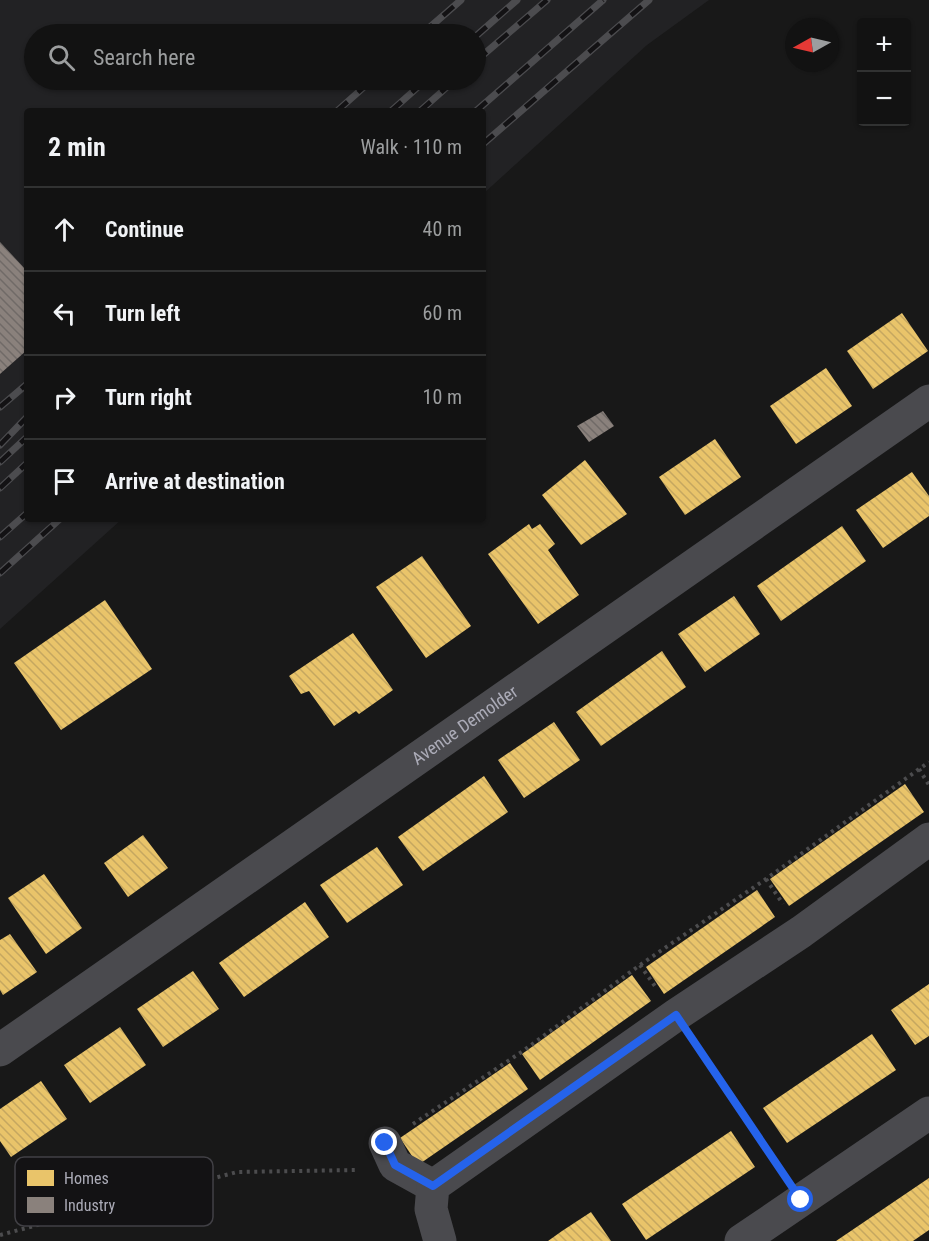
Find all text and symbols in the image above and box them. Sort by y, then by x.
north arrow [785,18,839,72]
map controls [857,18,911,126]
button: + [857,18,911,72]
search box [24,24,486,90]
icon: search [45,41,78,74]
text: Search here [93,45,195,70]
button: − [857,72,911,126]
text: 2 min [48,132,106,162]
text: Walk · 110 m [361,135,462,159]
icon: ahead [48,213,81,246]
text: Continue [105,217,184,242]
text: 40 m [423,217,462,241]
icon: left [48,297,81,330]
text: Turn left [105,301,180,326]
text: 60 m [423,301,462,325]
icon: right [48,381,81,414]
text: Turn right [105,385,192,410]
text: 10 m [423,385,462,409]
icon: arrive [48,465,81,498]
text: Arrive at destination [105,469,285,494]
street label: Avenue Demolder [408,680,522,769]
route end [371,1129,397,1155]
legend [15,1157,213,1226]
text: Homes [64,1169,109,1188]
route start [787,1186,813,1212]
text: Industry [64,1196,115,1215]

